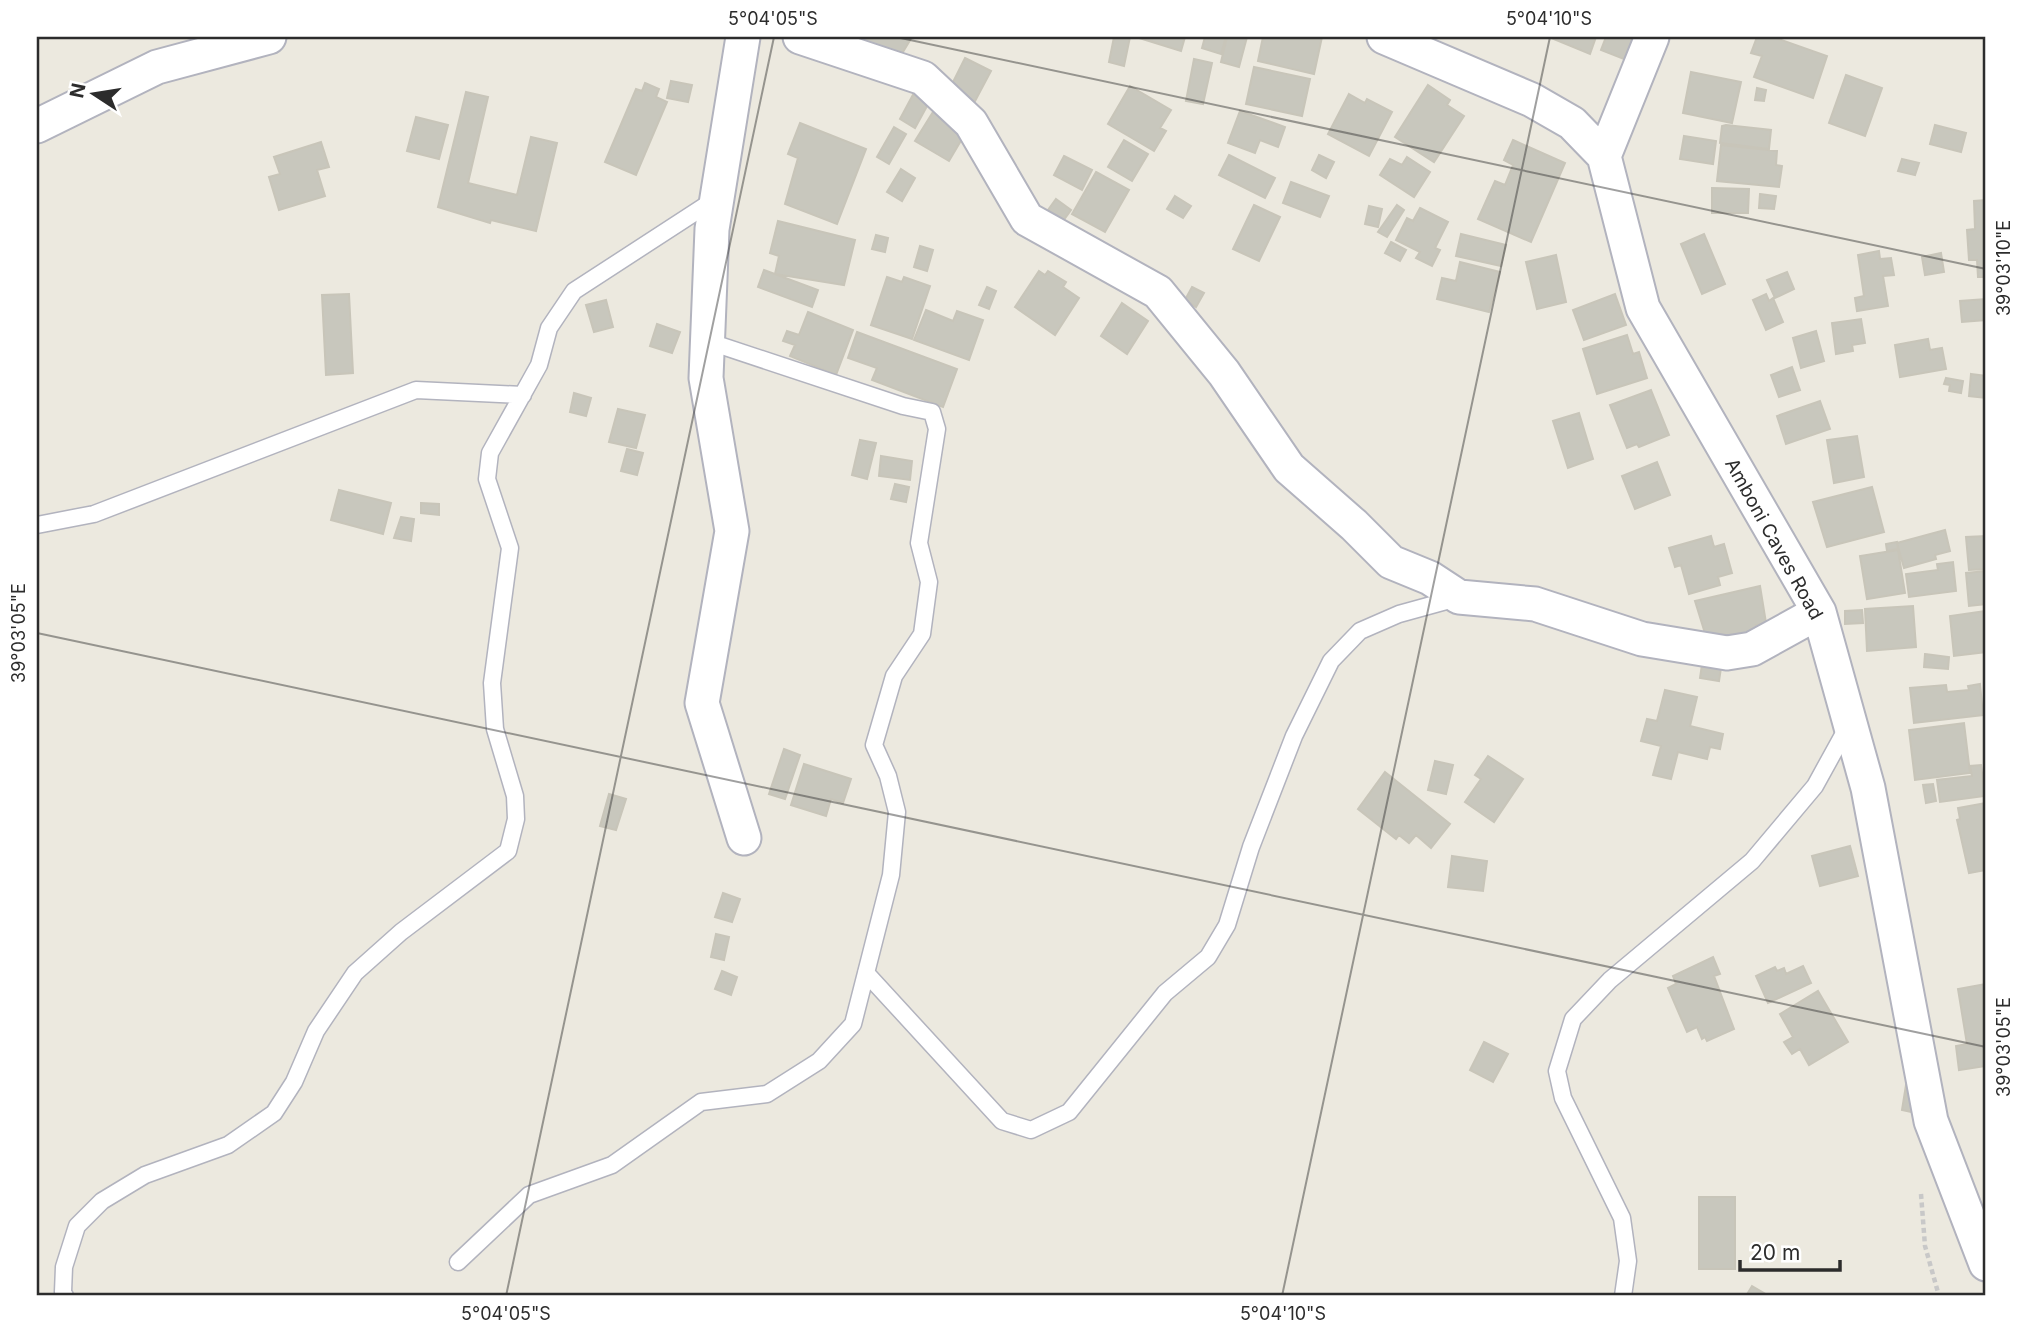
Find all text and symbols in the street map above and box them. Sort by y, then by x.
text: 5°04'05"S [728,8,818,29]
text: 5°04'10"S [1506,8,1592,29]
north arrow [60,60,130,130]
text: N [65,81,91,100]
text: 39°03'10"E [1993,220,2014,316]
street label: Amboni Caves Road [1720,454,1828,624]
text: 39°03'05"E [8,583,29,683]
text: 39°03'05"E [1993,997,2014,1097]
scale bar [1740,1228,1839,1272]
text: 20 m [1750,1240,1800,1265]
text: 5°04'05"S [461,1303,551,1324]
text: 5°04'10"S [1240,1303,1326,1324]

